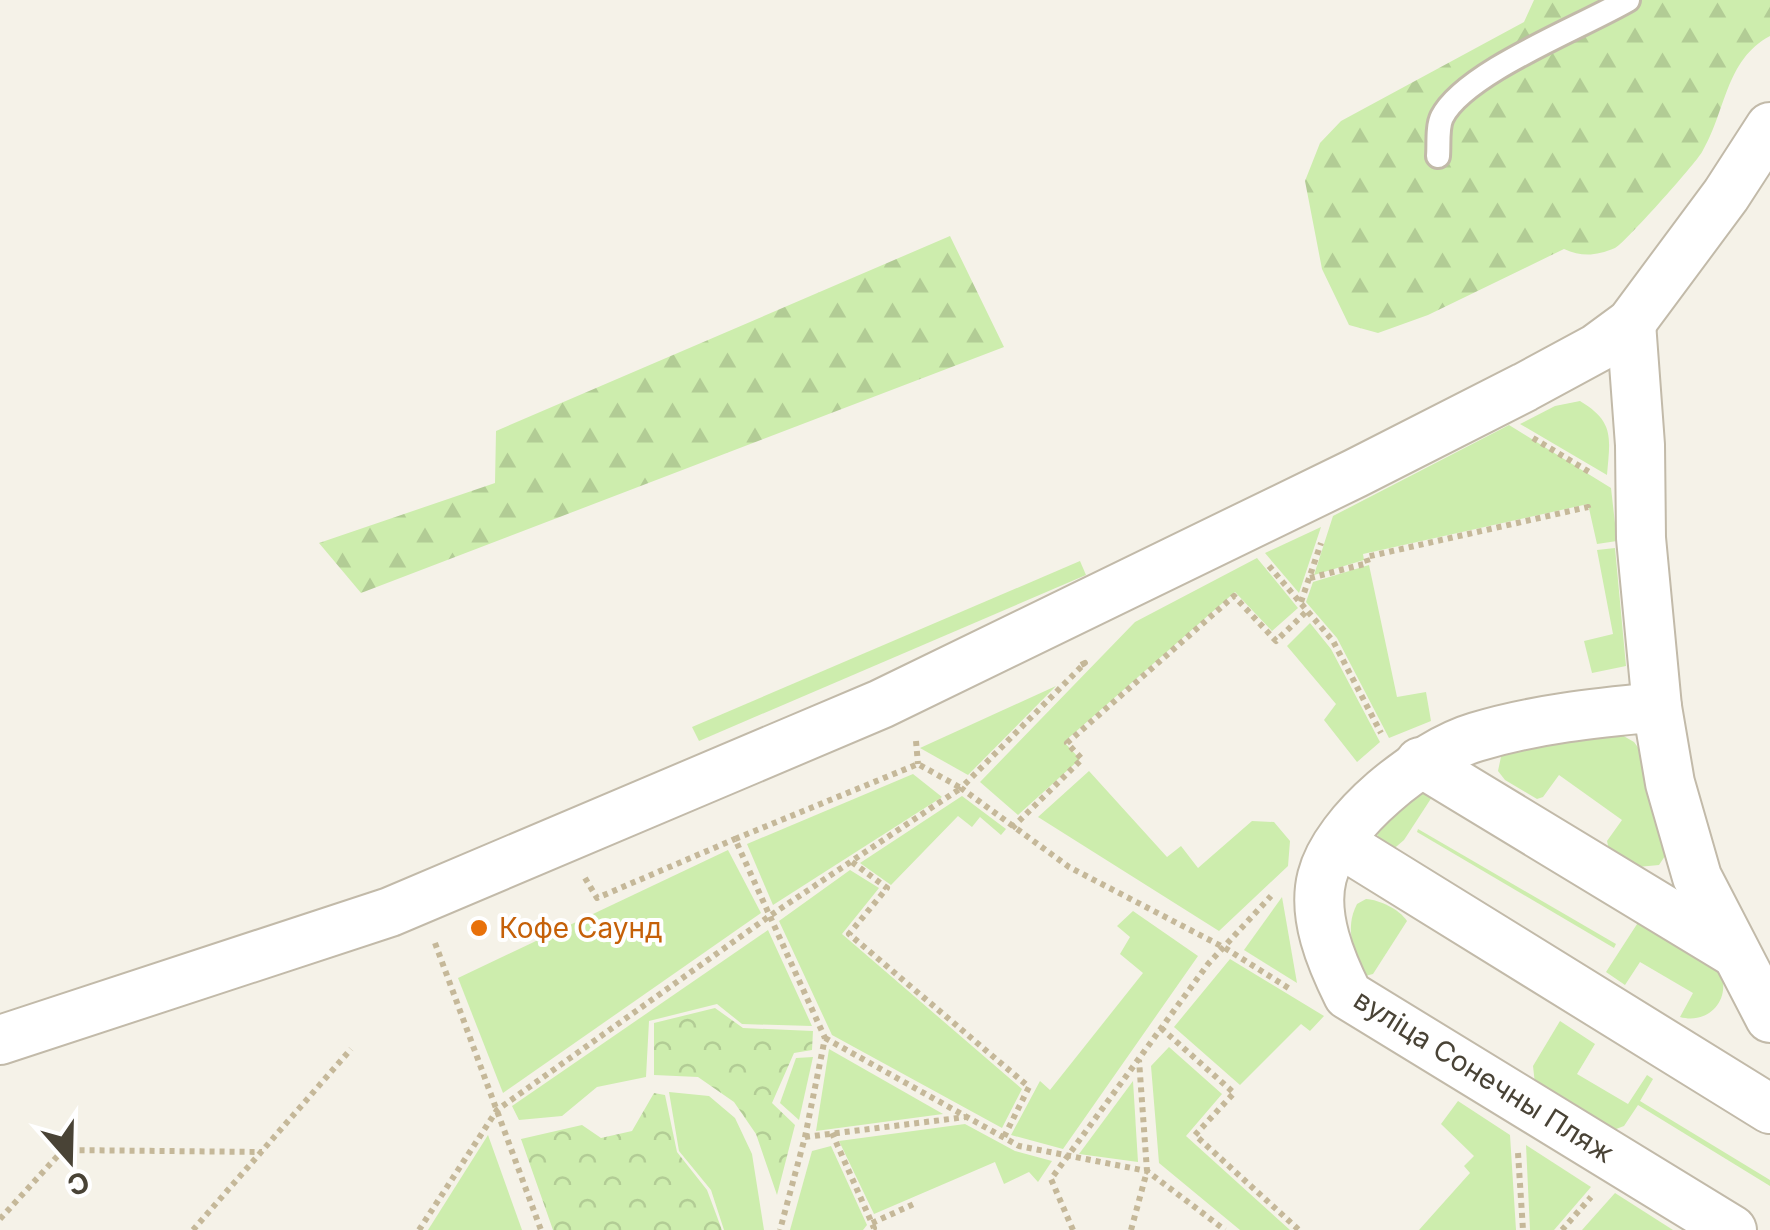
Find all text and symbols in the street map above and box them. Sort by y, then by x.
place label: Кофе Саунд [499,911,663,945]
marker: Кофе Саунд [468,917,490,939]
street label: вуліца Сонечны Пляж [1348,982,1620,1170]
north arrow [20,1110,120,1210]
text: С [63,1164,94,1203]

